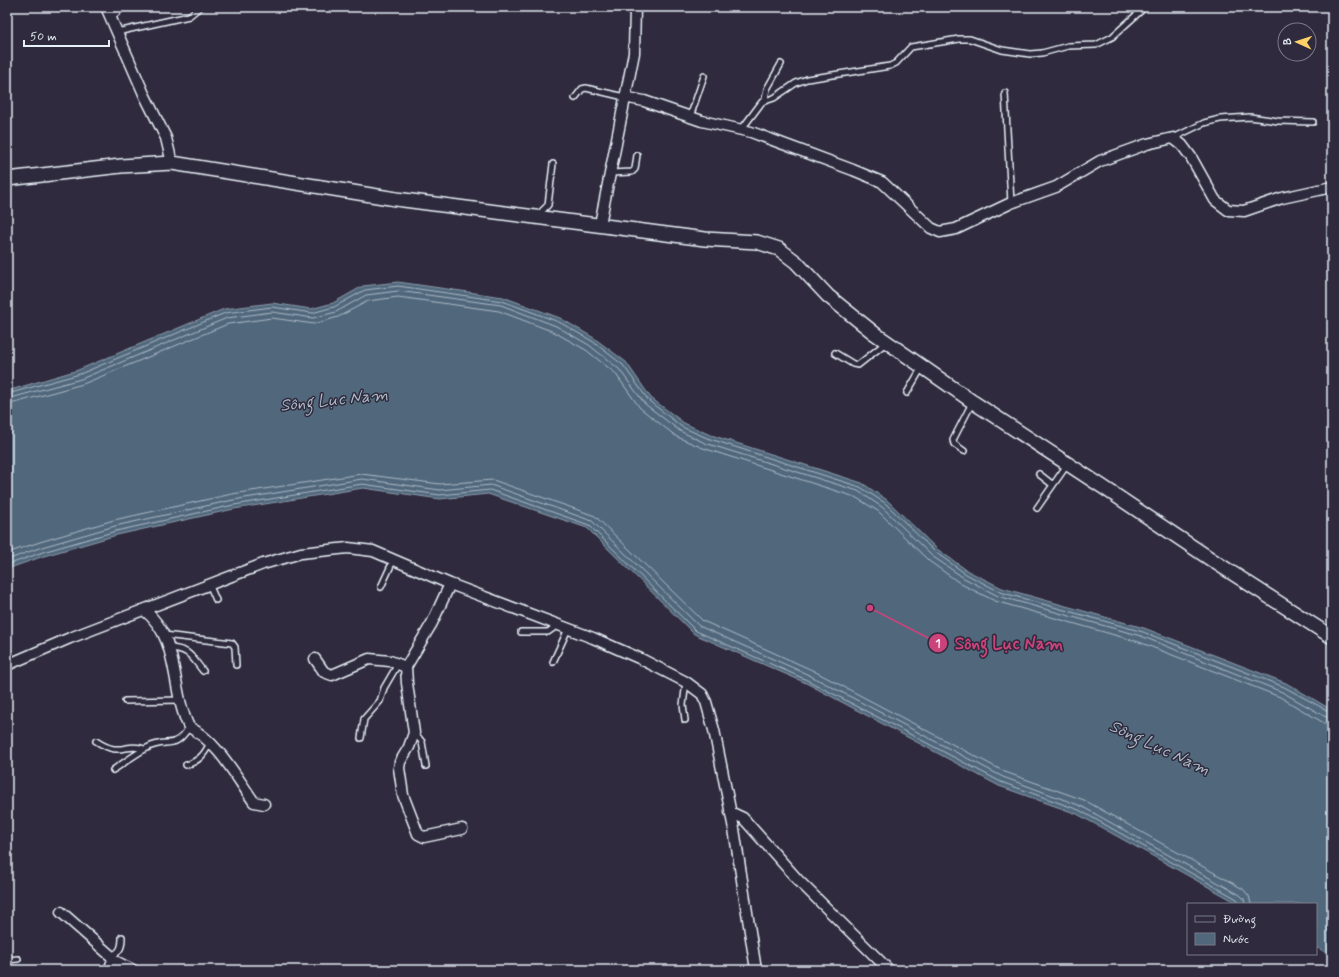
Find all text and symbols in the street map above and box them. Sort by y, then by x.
scale bar [24,22,109,48]
north arrow [1277,22,1317,62]
text: 50 m [30,29,57,45]
text: B [1281,38,1295,45]
water label: Sông Lục Nam [279,383,389,419]
callout: Sông Lục Nam [928,628,1070,657]
text: Sông Lục Nam [955,633,1063,658]
text: 1 [935,636,941,652]
water label: Sông Lục Nam [1105,715,1213,783]
legend [1187,903,1317,955]
text: Đường [1223,912,1256,929]
text: Nước [1223,932,1249,948]

